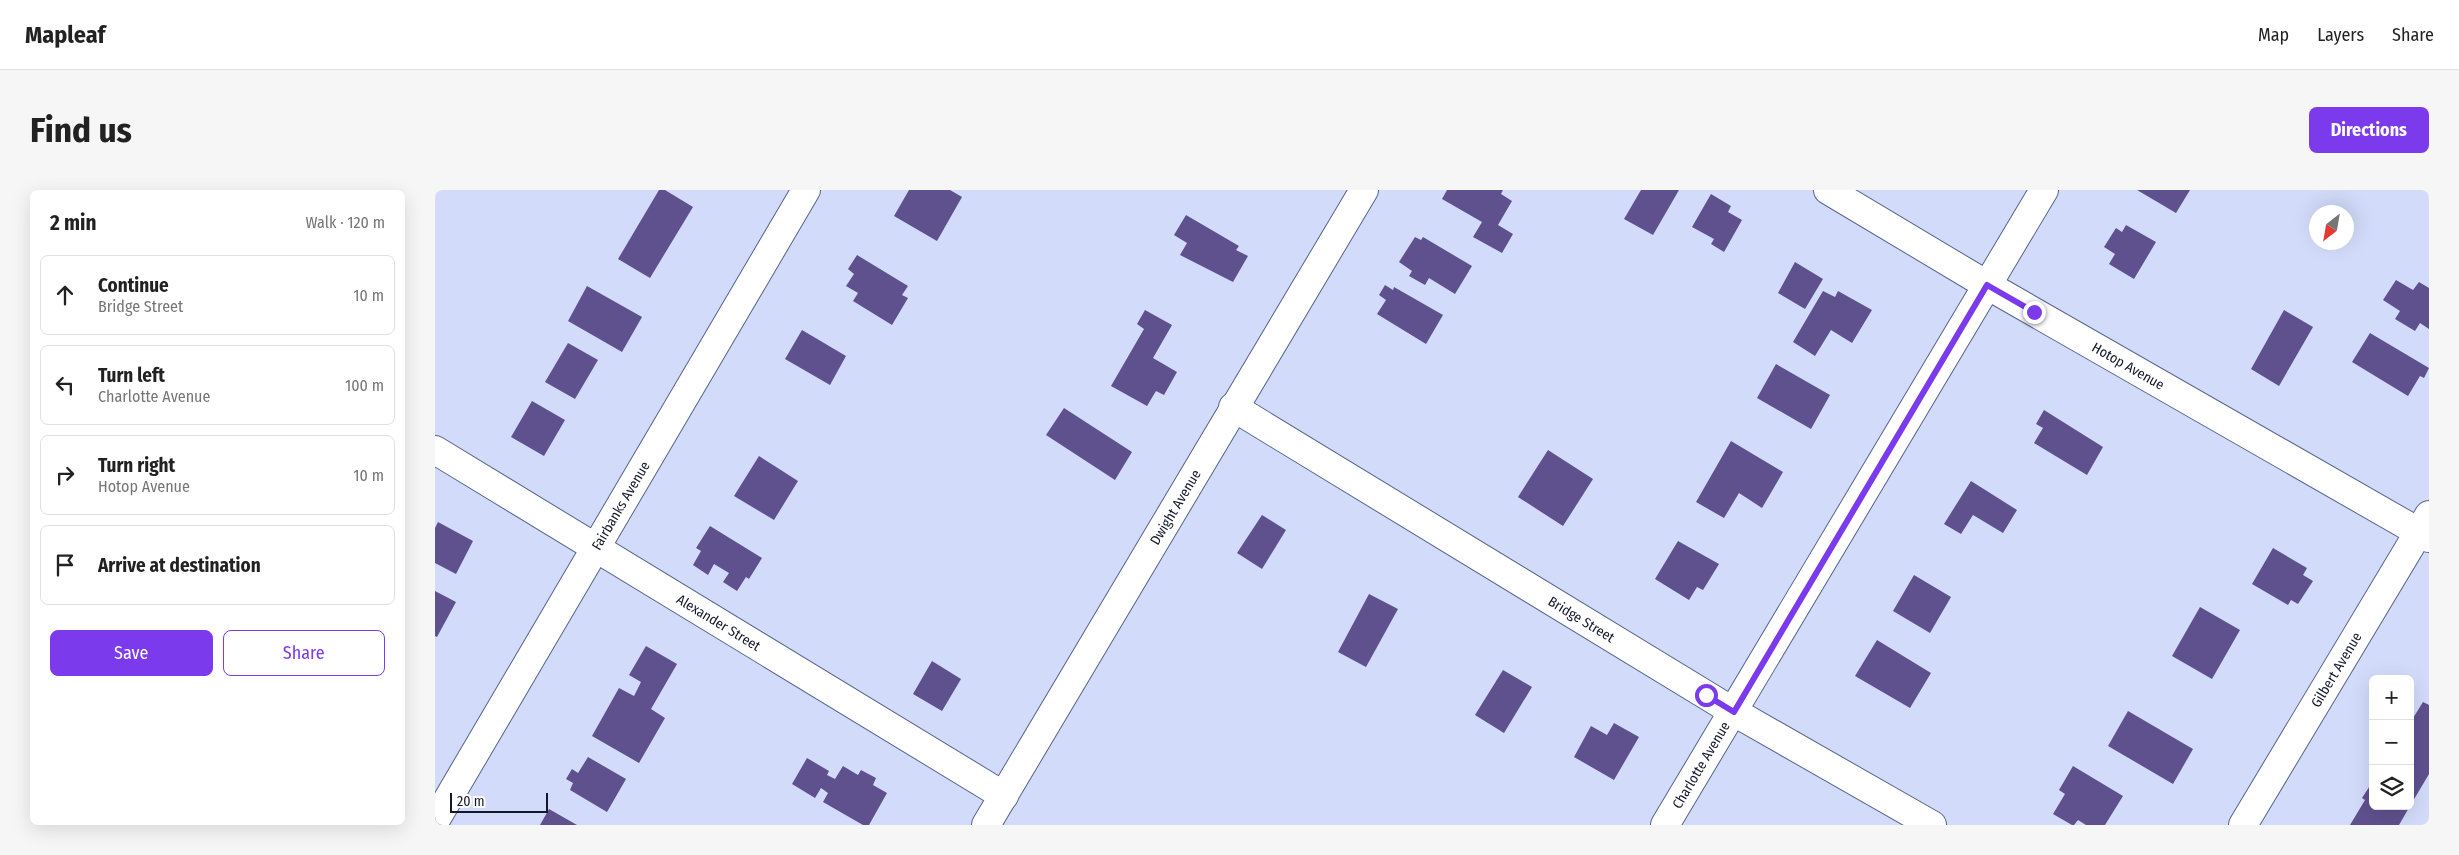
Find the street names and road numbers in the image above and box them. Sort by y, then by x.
street label: Hotop Avenue [2089,339,2167,394]
street label: Fairbanks Avenue [588,458,654,553]
street label: Dwight Avenue [1147,466,1205,548]
street label: Alexander Street [673,591,764,655]
street label: Bridge Street [1545,593,1618,646]
street label: Gilbert Avenue [2308,629,2366,711]
street label: Charlotte Avenue [1669,718,1734,812]

